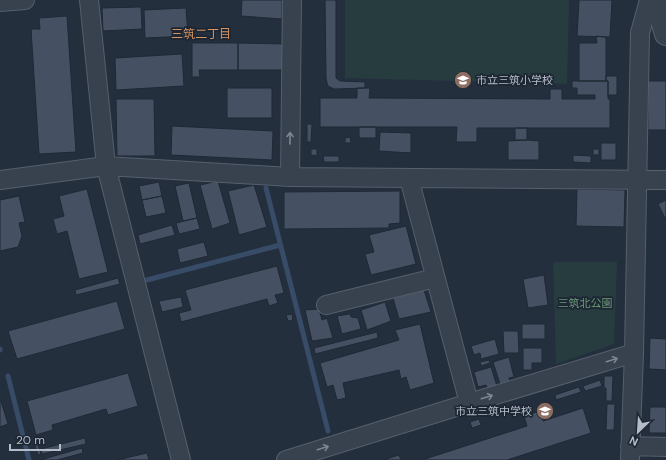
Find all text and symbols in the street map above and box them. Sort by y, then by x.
district label: 三筑二丁目 [171,26,231,42]
school or university icon: 市立三筑小学校 [453,70,473,90]
place label: 市立三筑小学校 [476,73,553,87]
one-way arrow [286,132,294,145]
park label: 三筑北公園 [558,296,613,310]
one-way arrow [605,356,618,363]
one-way arrow [480,393,493,400]
school or university icon: 市立三筑中学校 [535,401,555,421]
place label: 市立三筑中学校 [455,404,532,418]
north arrow [618,412,658,452]
scale bar [10,426,60,452]
text: 20 m [16,432,45,448]
text: N [627,433,640,449]
one-way arrow [316,444,329,451]

